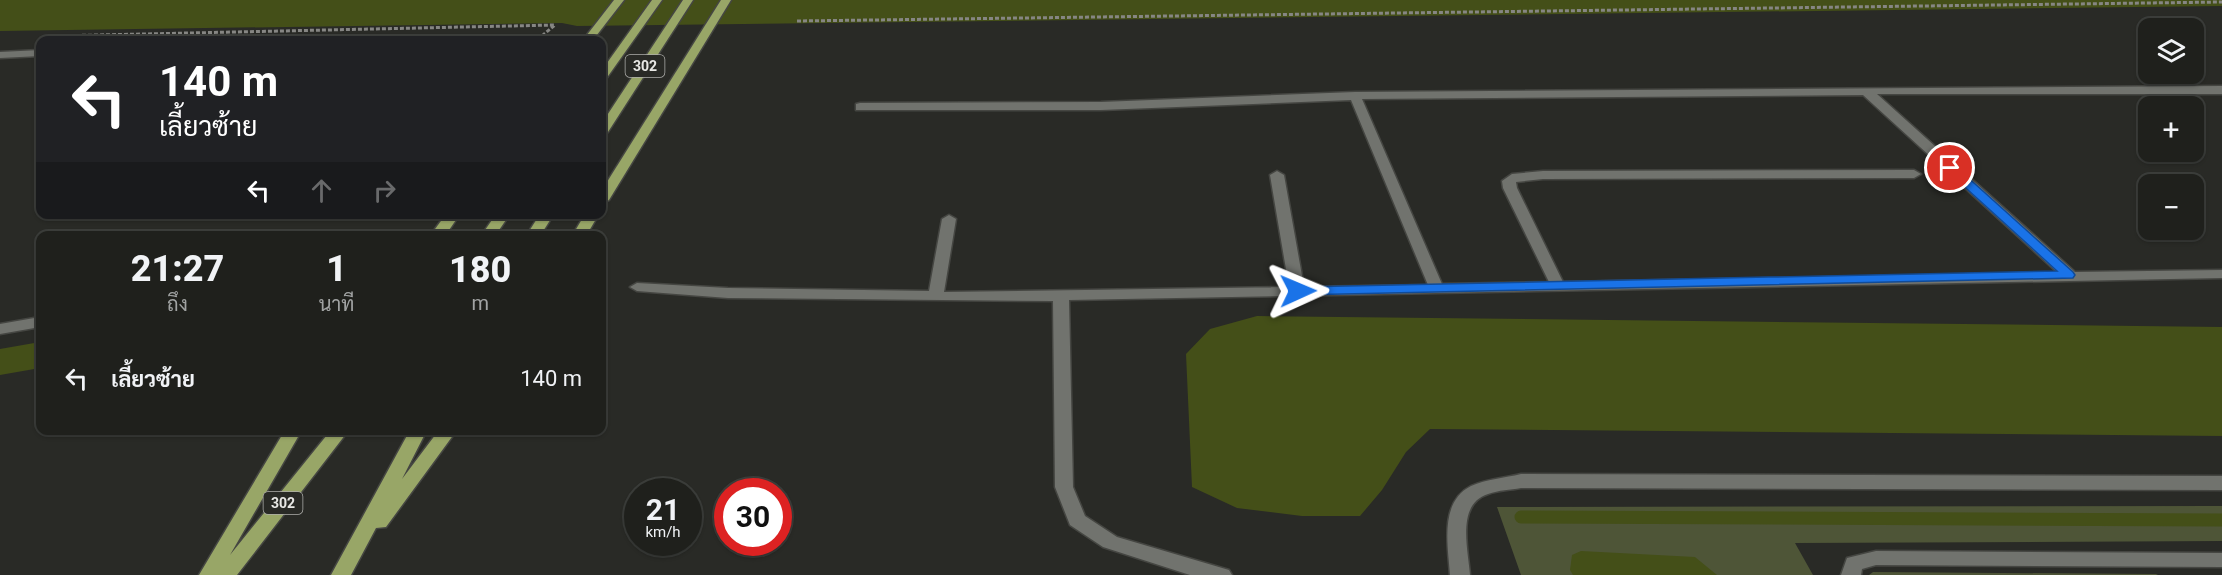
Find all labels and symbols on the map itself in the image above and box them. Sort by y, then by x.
road number: 302 [626,55,664,77]
pin [1924,142,1975,193]
position arrow [1266,259,1330,323]
speed limit sign: 30 [714,478,792,556]
road number: 302 [264,492,302,514]

